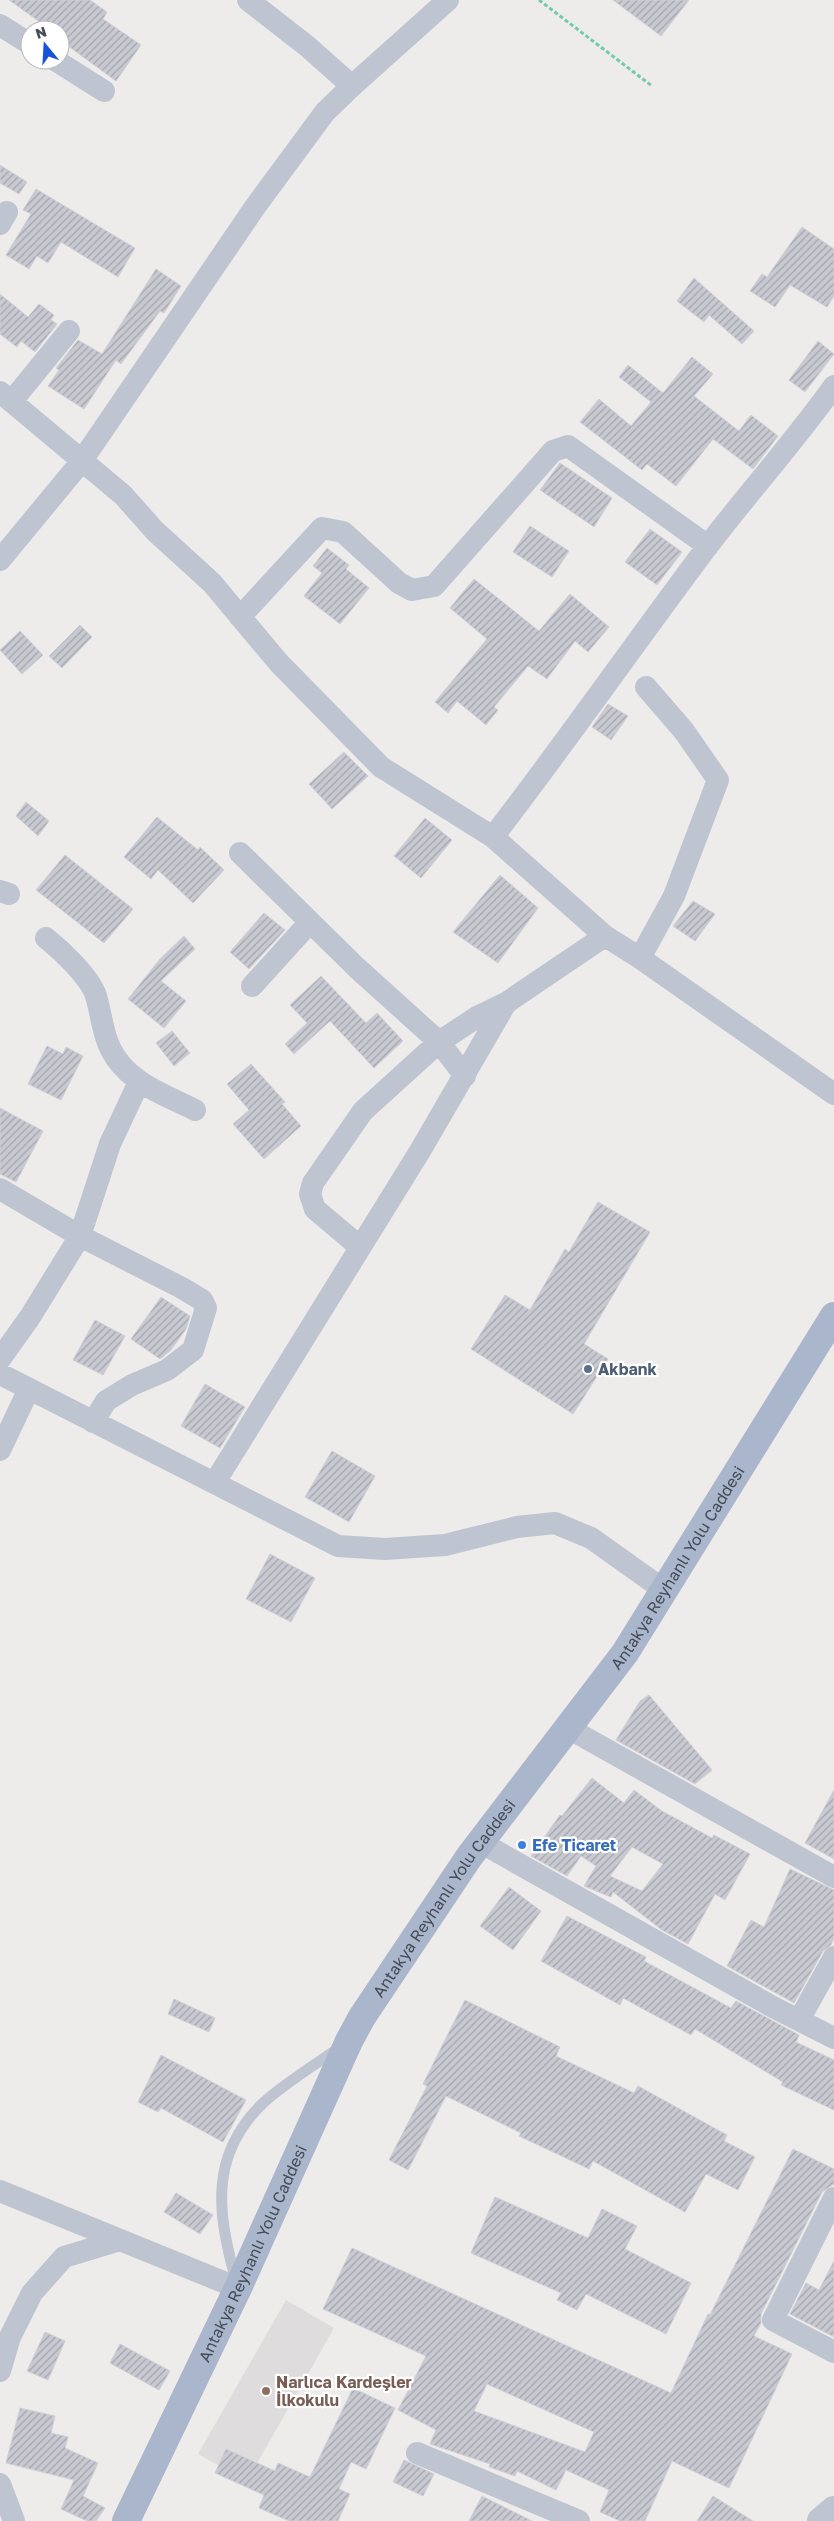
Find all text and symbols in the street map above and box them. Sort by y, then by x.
north arrow [20,20,70,70]
text: N [33,22,49,42]
place label: Akbank [598,1359,657,1379]
marker: Akbank [582,1363,594,1375]
street label: Antakya Reyhanlı Yolu Caddesi [606,1462,749,1674]
street label: Antakya Reyhanlı Yolu Caddesi [368,1795,520,2001]
place label: Efe Ticaret [532,1835,616,1855]
marker: Efe Ticaret [516,1839,528,1851]
street label: Antakya Reyhanlı Yolu Caddesi [194,2142,311,2365]
place label: Narlıca Kardeşler İlkokulu [276,2372,412,2410]
marker: Narlıca Kardeşler İlkokulu [260,2385,272,2397]

